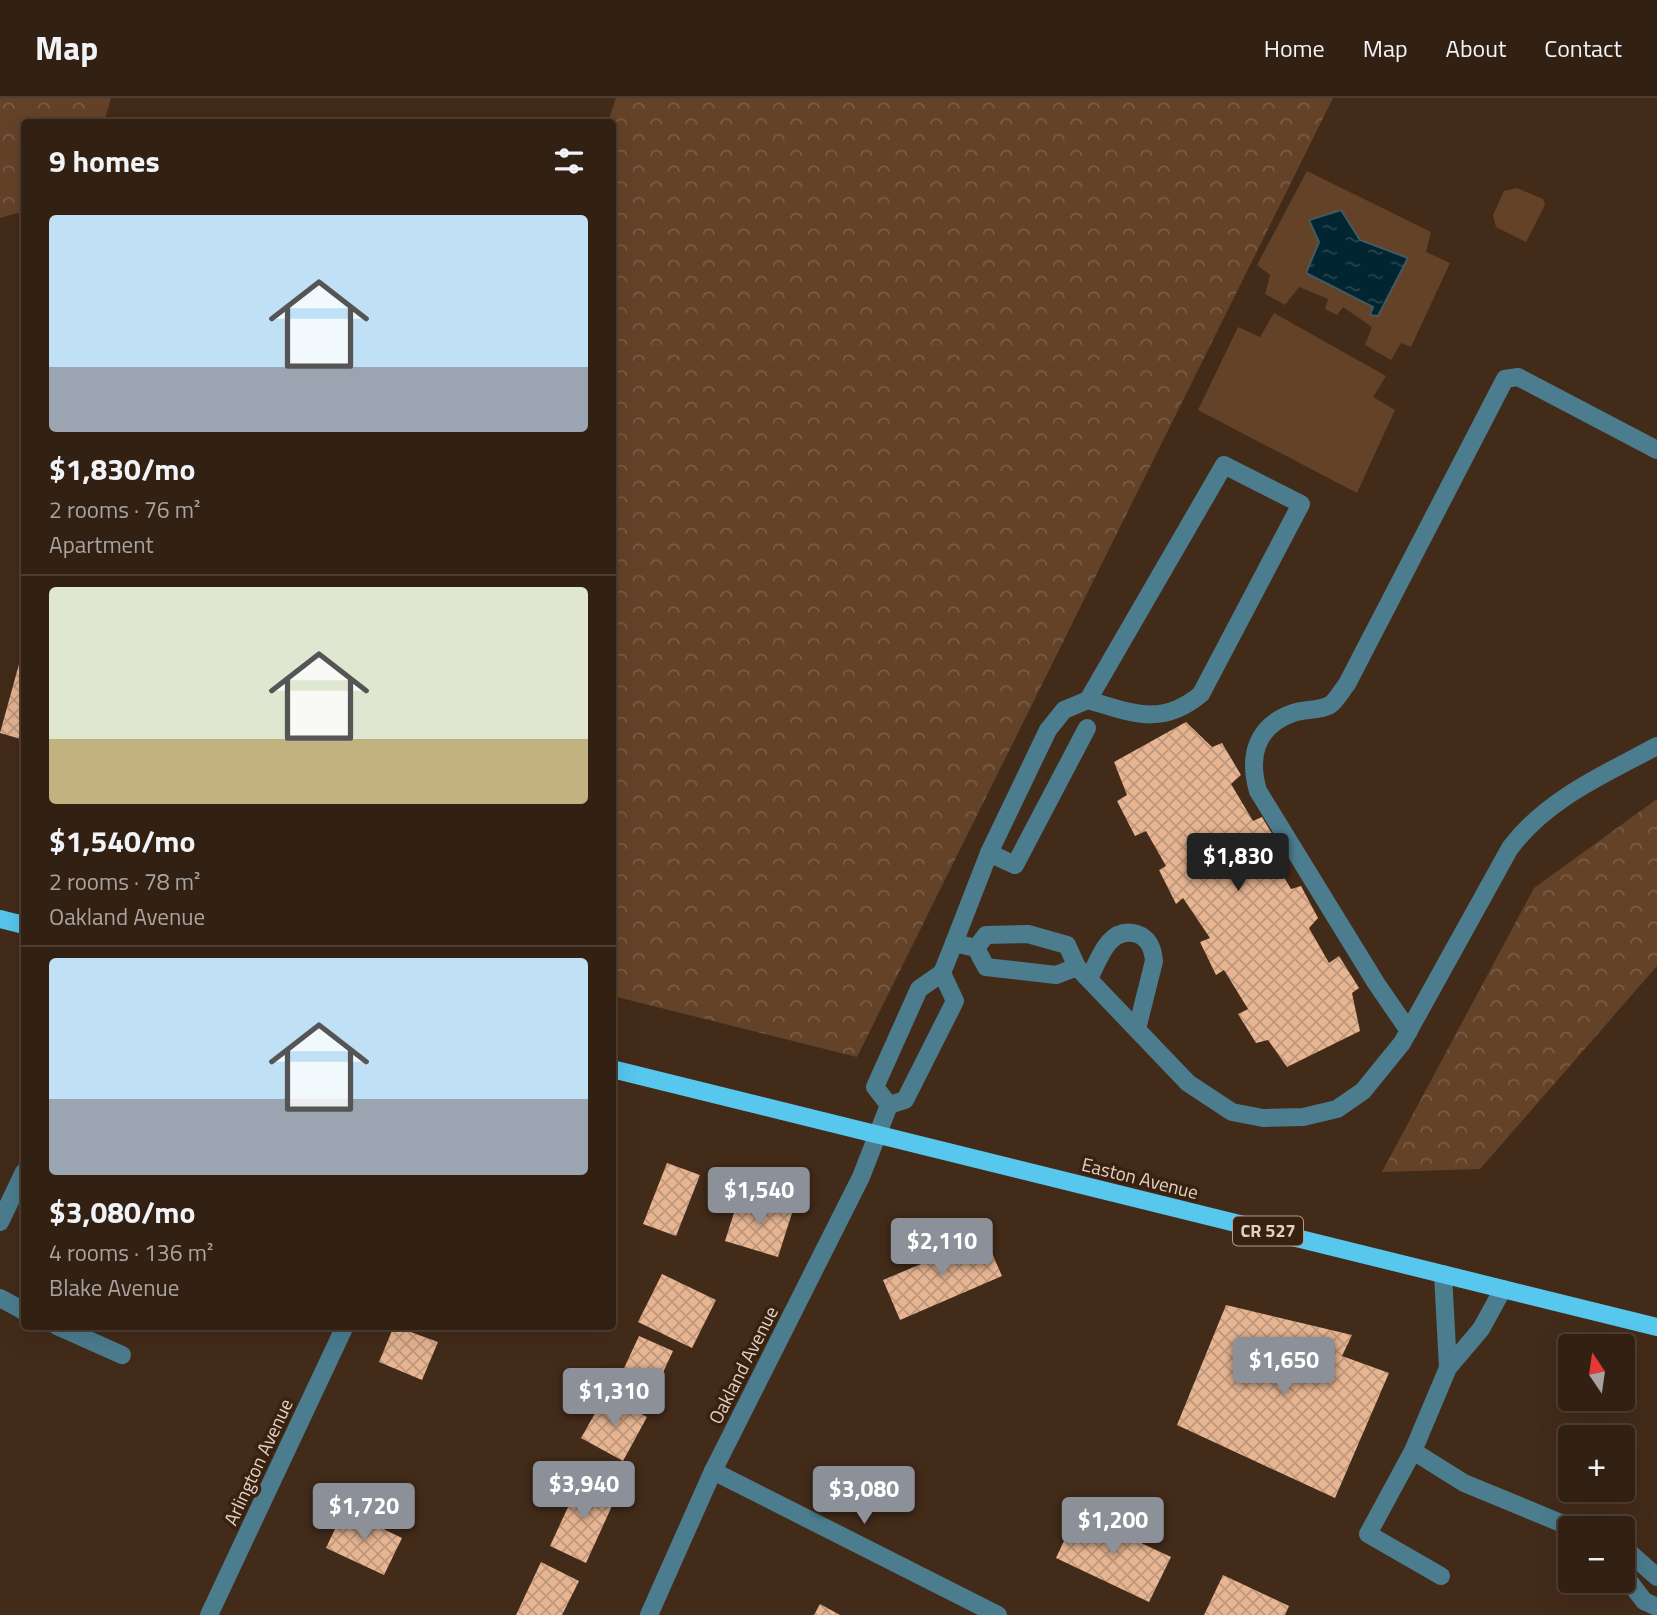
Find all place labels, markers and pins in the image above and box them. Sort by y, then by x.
pin: $1,830 [1181,834,1295,893]
pin: $1,540 [702,1168,816,1227]
pin: $2,110 [885,1218,999,1278]
pin: $1,650 [1227,1338,1341,1397]
pin: $1,310 [557,1368,671,1428]
pin: $3,940 [527,1462,641,1521]
pin: $3,080 [807,1466,921,1526]
pin: $1,720 [307,1484,421,1543]
pin: $1,200 [1056,1498,1170,1557]

